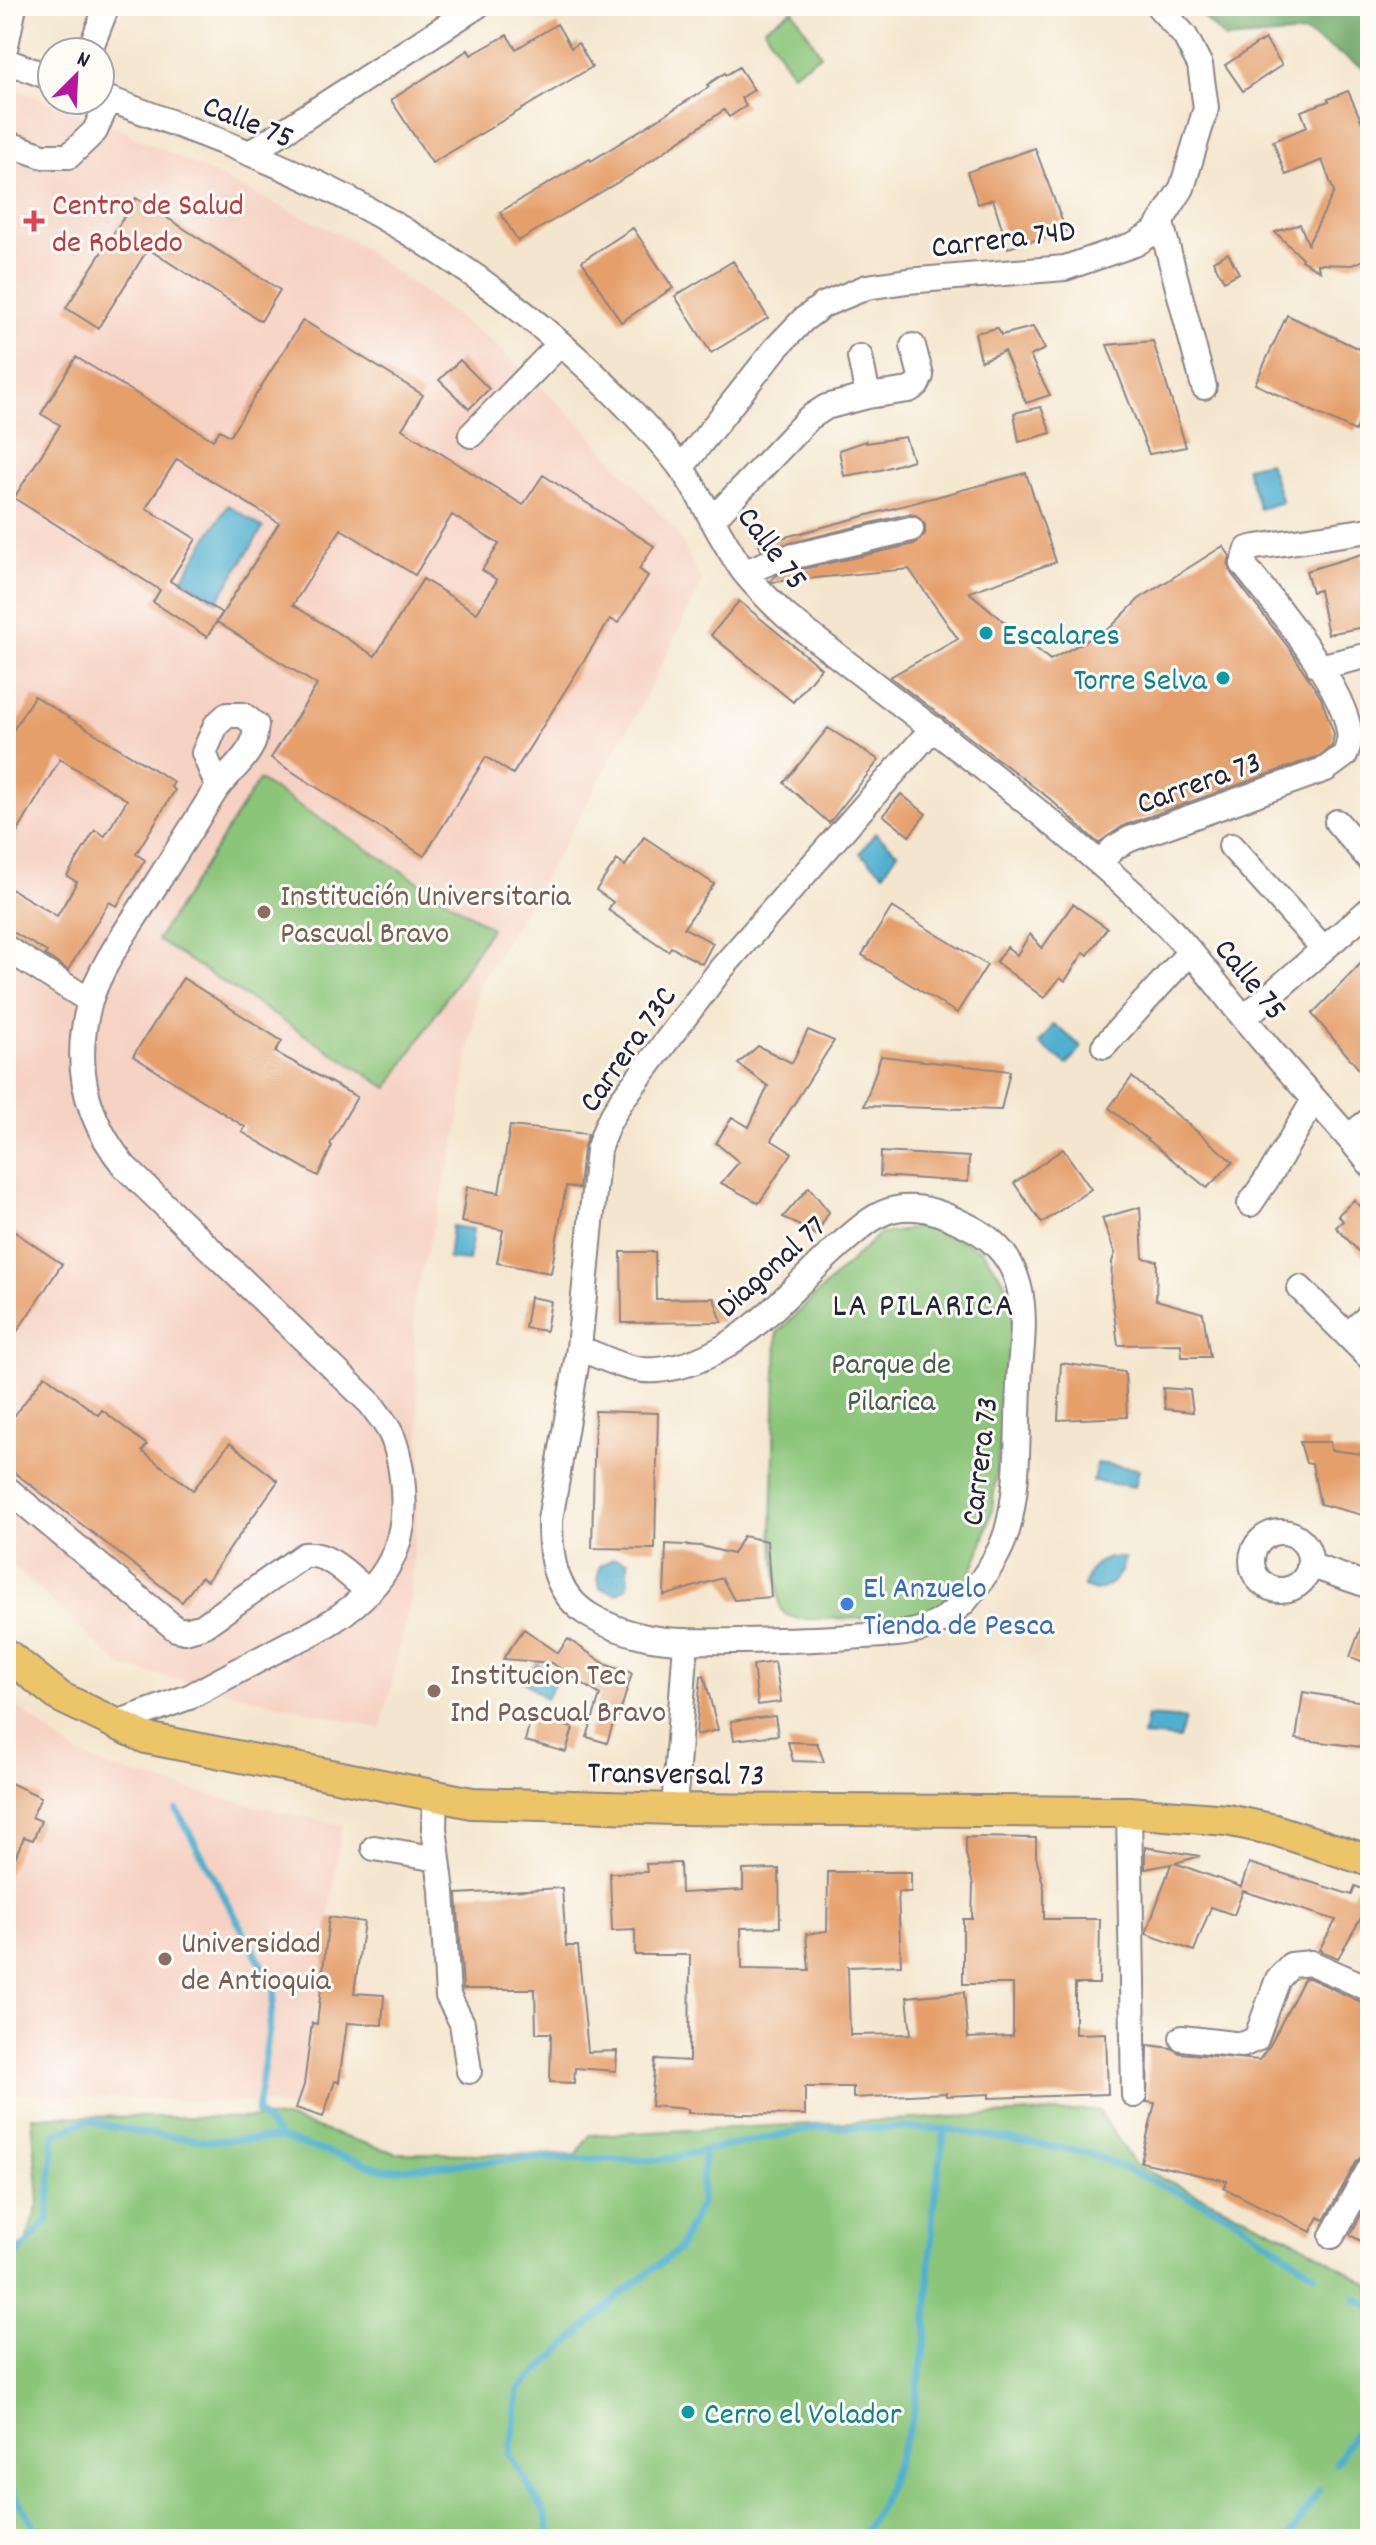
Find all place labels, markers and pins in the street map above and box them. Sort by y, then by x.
place label: Centro de Salud de Robledo [52,185,244,268]
marker: Centro de Salud de Robledo [23,210,45,232]
place label: Escalares [1002,615,1120,661]
marker: Escalares [977,624,995,642]
place label: Torre Selva [1074,660,1208,706]
marker: Torre Selva [1214,669,1232,687]
place label: Institución Universitaria Pascual Bravo [280,876,572,959]
marker: Institución Universitaria Pascual Bravo [255,903,273,921]
place label: El Anzuelo Tienda de Pesca [863,1568,1055,1651]
marker: El Anzuelo Tienda de Pesca [838,1595,856,1613]
place label: Institucion Tec Ind Pascual Bravo [450,1655,666,1738]
marker: Institucion Tec Ind Pascual Bravo [425,1682,443,1700]
place label: Universidad de Antioquia [181,1923,331,2006]
marker: Universidad de Antioquia [156,1950,174,1968]
place label: Cerro el Volador [704,2394,902,2440]
marker: Cerro el Volador [679,2403,697,2421]

